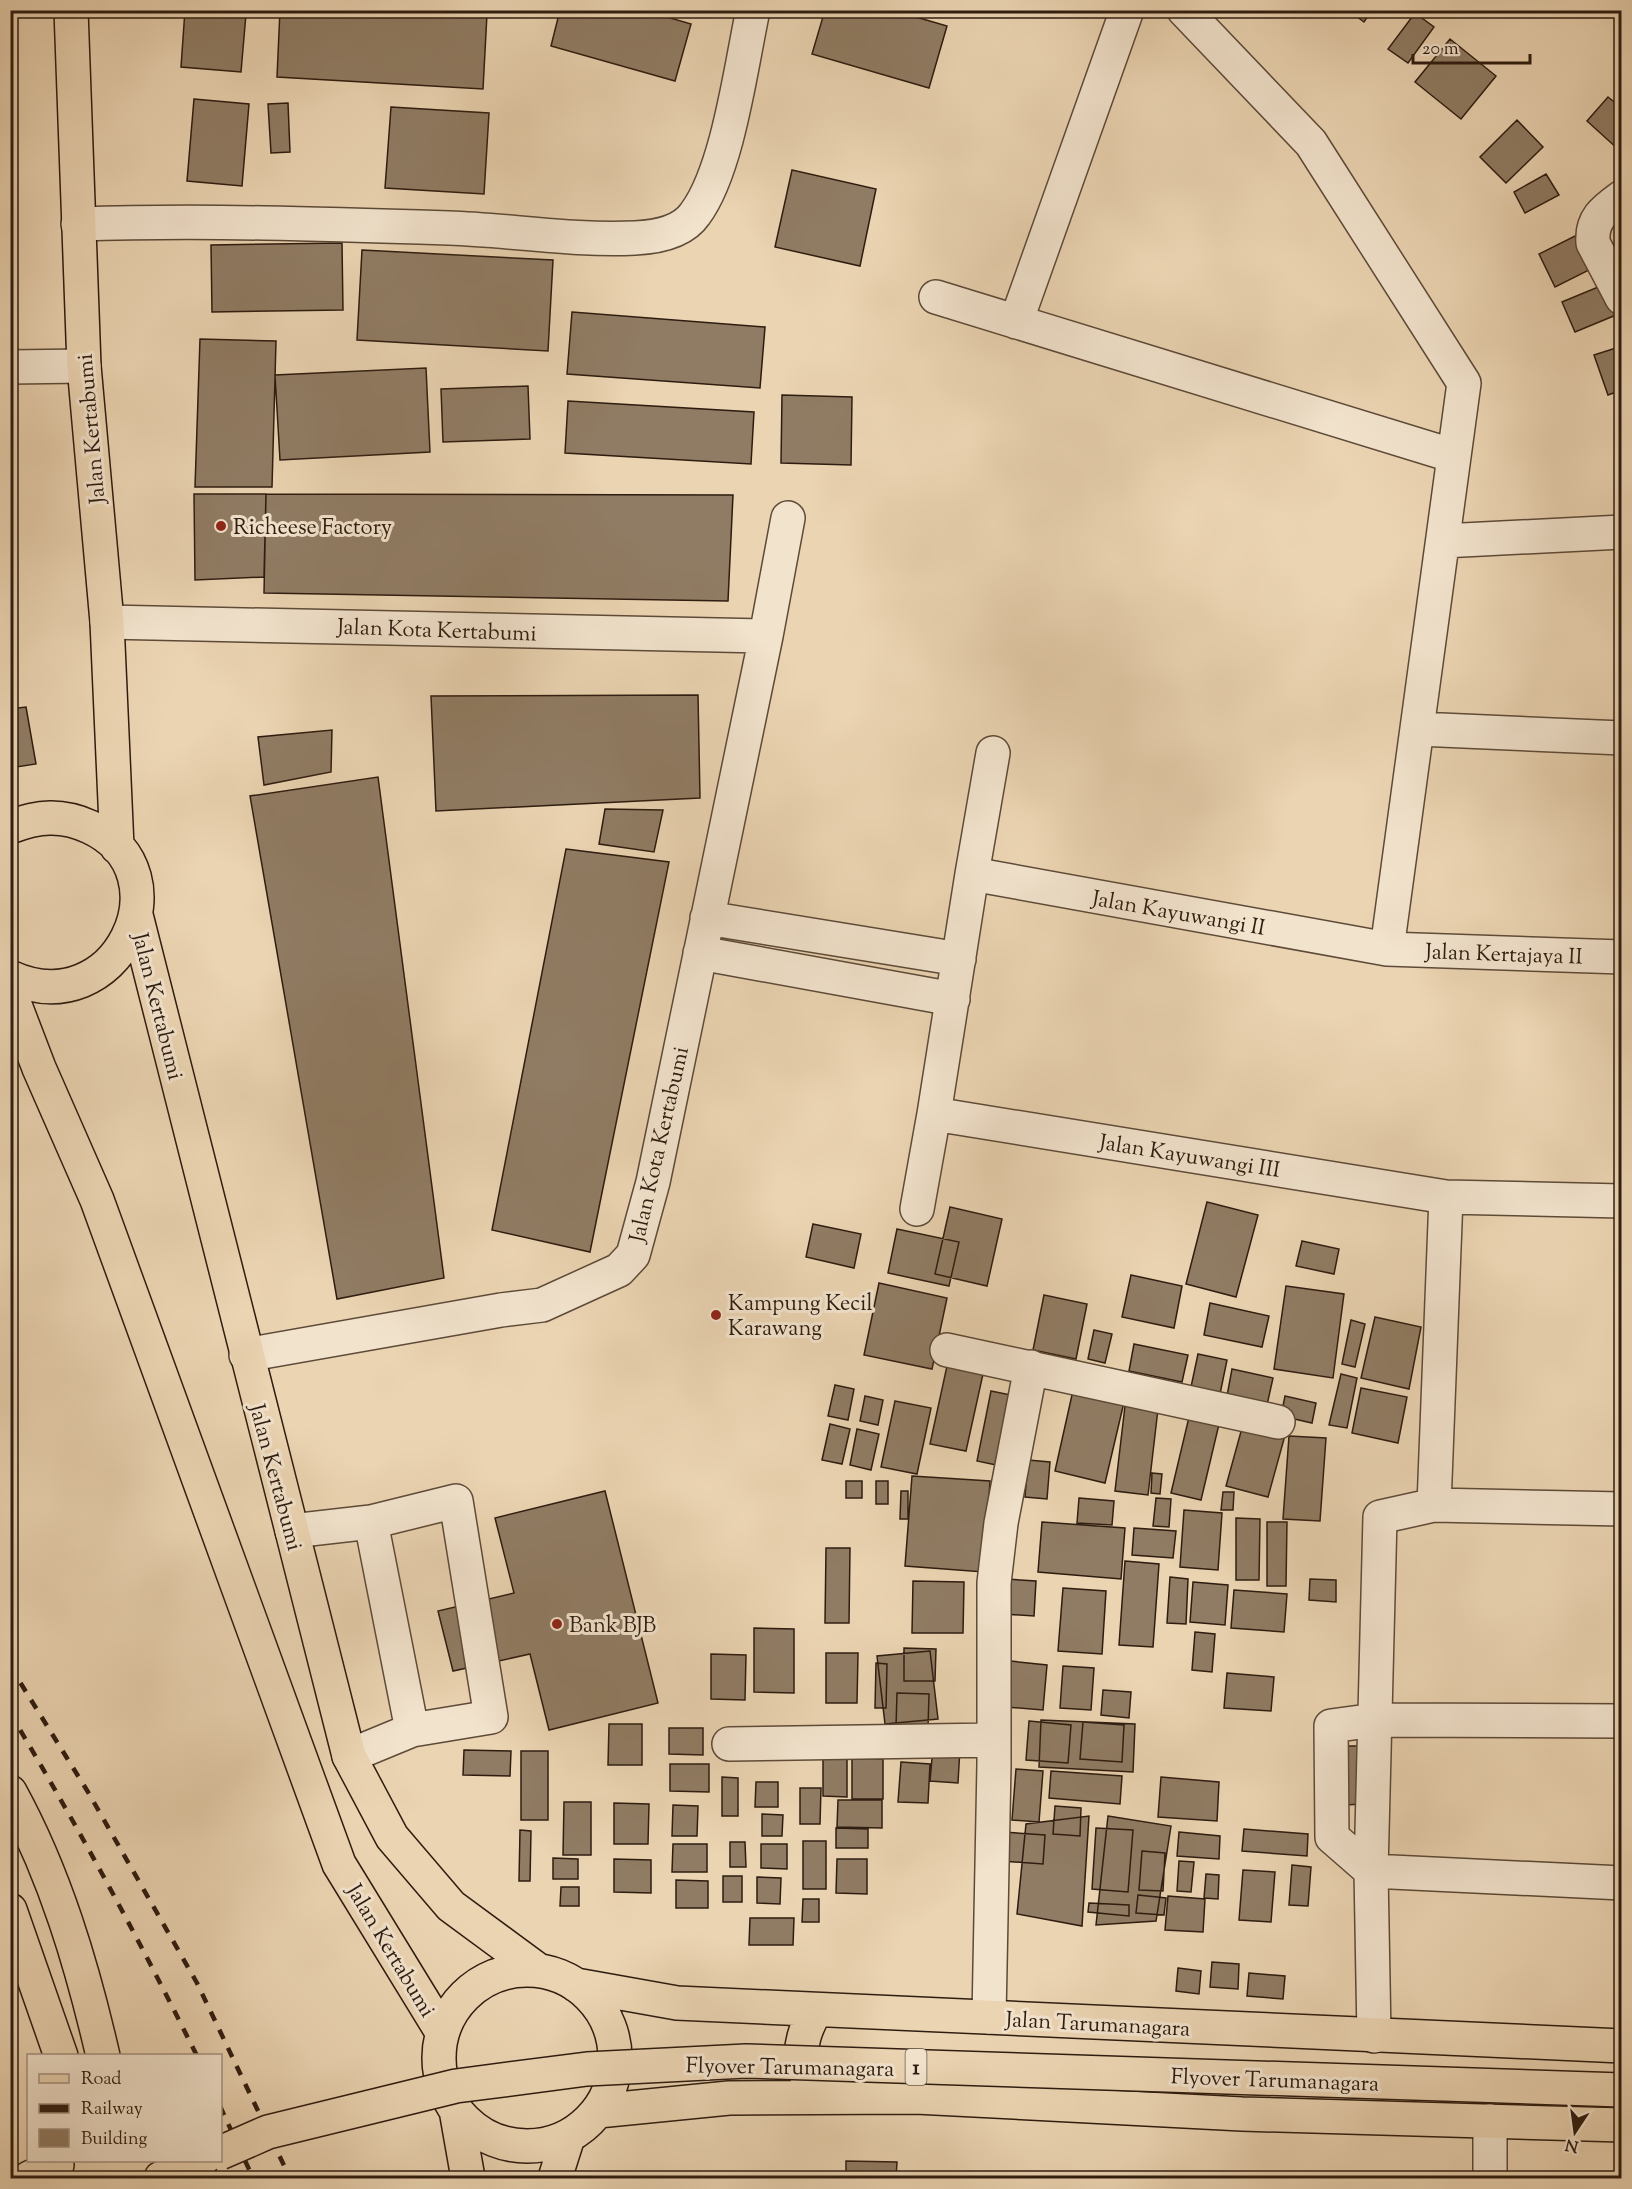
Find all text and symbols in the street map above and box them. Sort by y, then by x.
scale bar [1413,27,1530,65]
text: 20 m [1422,37,1459,63]
street label: Jalan Kertabumi [70,352,116,506]
place label: Richeese Factory [233,513,392,545]
marker: Richeese Factory [214,519,228,533]
street label: Jalan Kota Kertabumi [335,612,537,651]
street label: Jalan Kayuwangi II [1088,884,1268,946]
street label: Jalan Kertabumi [122,929,190,1084]
street label: Jalan Kertajaya II [1424,937,1583,975]
street label: Jalan Kota Kertabumi [623,1044,699,1247]
street label: Jalan Kayuwangi III [1096,1128,1282,1188]
place label: Kampung Kecil Karawang [728,1289,873,1346]
marker: Kampung Kecil Karawang [709,1308,723,1322]
street label: Jalan Kertabumi [239,1400,309,1555]
place label: Bank BJB [569,1611,656,1643]
marker: Bank BJB [550,1617,564,1631]
street label: Jalan Kertabumi [336,1878,442,2024]
street label: Jalan Tarumanagara [1004,2005,1191,2047]
road number: 1 [906,2049,926,2085]
street label: Flyover Tarumanagara [685,2051,894,2087]
legend [27,2054,222,2162]
street label: Flyover Tarumanagara [1170,2062,1380,2102]
text: Road [81,2067,121,2093]
text: Railway [81,2097,143,2123]
north arrow [1545,2102,1605,2162]
text: Building [81,2127,147,2153]
text: N [1563,2131,1581,2157]

